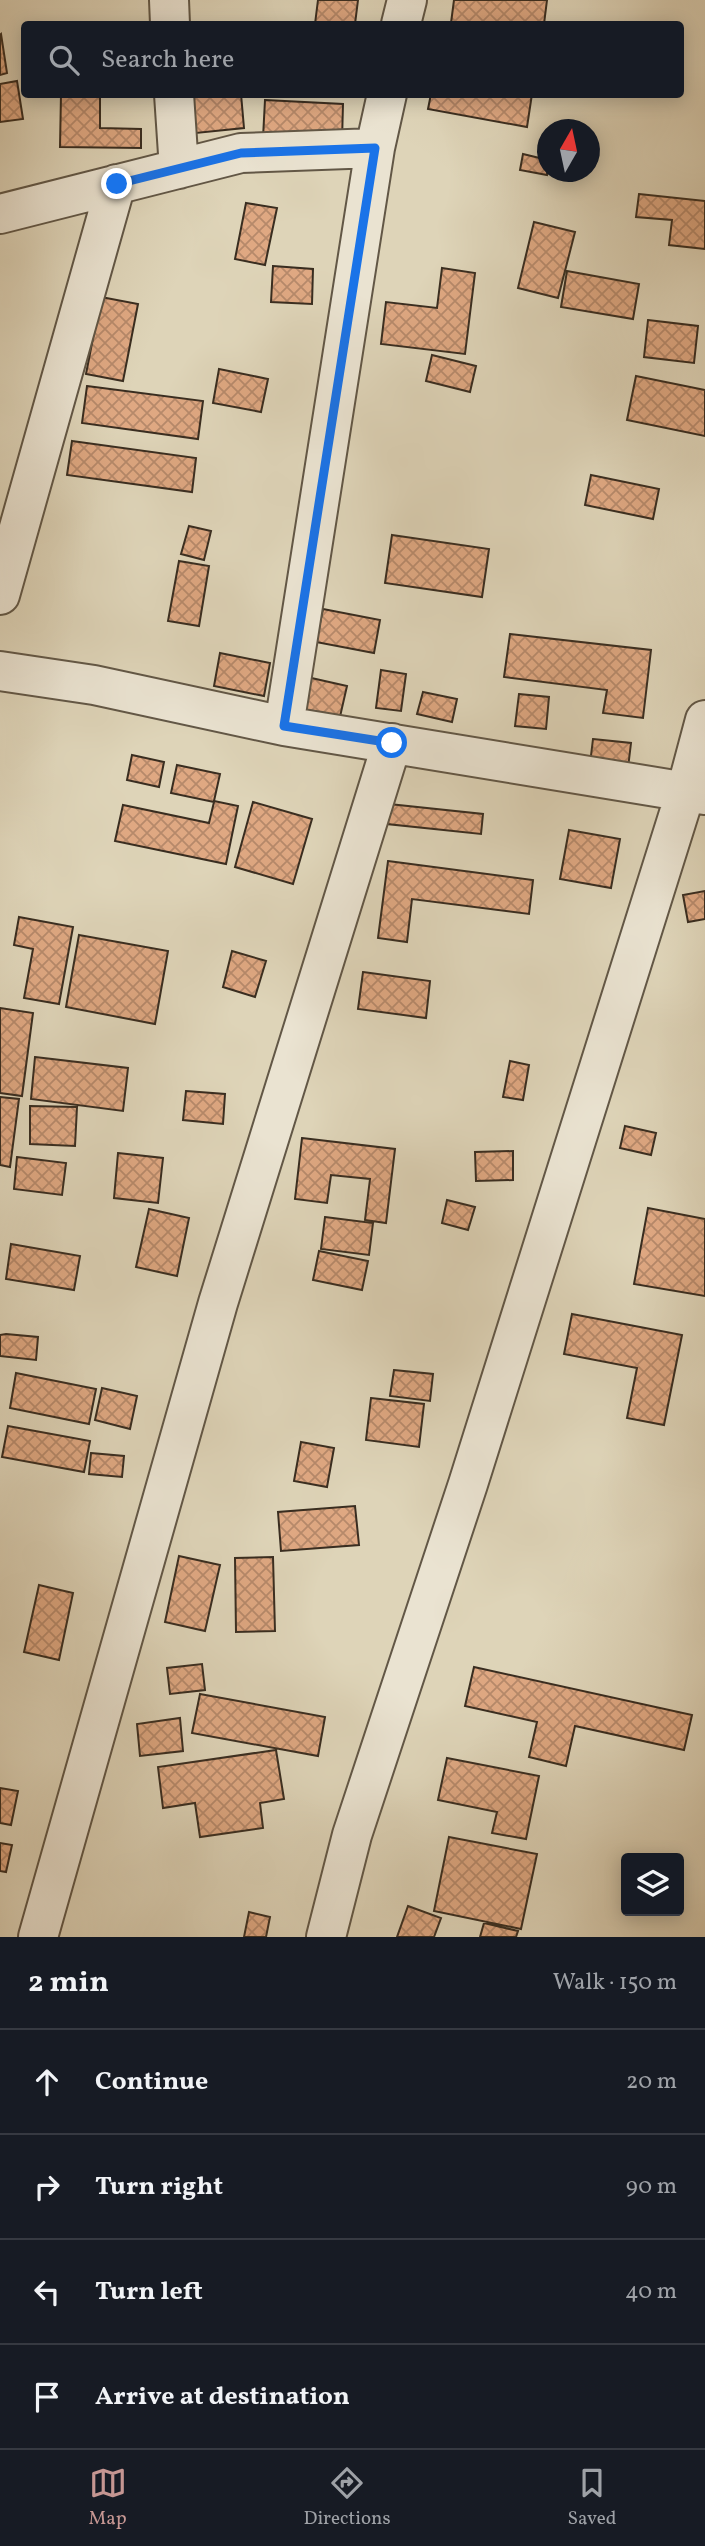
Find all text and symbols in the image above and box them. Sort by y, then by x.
search box [21,21,684,98]
icon: search [45,41,83,79]
text: Search here [101,42,234,78]
north arrow [537,119,600,182]
route end [101,168,132,199]
route start [376,727,407,758]
map controls [621,1853,684,1916]
button: layers [621,1853,684,1916]
text: 2 min [28,1962,109,2004]
text: Walk · 150 m [553,1967,677,1999]
icon: ahead [28,2063,66,2101]
text: Continue [95,2064,208,2100]
text: 20 m [626,2066,677,2098]
icon: right [28,2168,66,2206]
text: Turn right [95,2169,223,2205]
text: 90 m [626,2171,677,2203]
icon: left [28,2273,66,2311]
text: Turn left [95,2274,203,2310]
text: 40 m [625,2276,677,2308]
icon: arrive [28,2378,66,2416]
text: Arrive at destination [95,2379,350,2415]
tab: Map [88,2464,127,2532]
tab: Directions [304,2464,391,2532]
tab: Saved [568,2464,616,2532]

